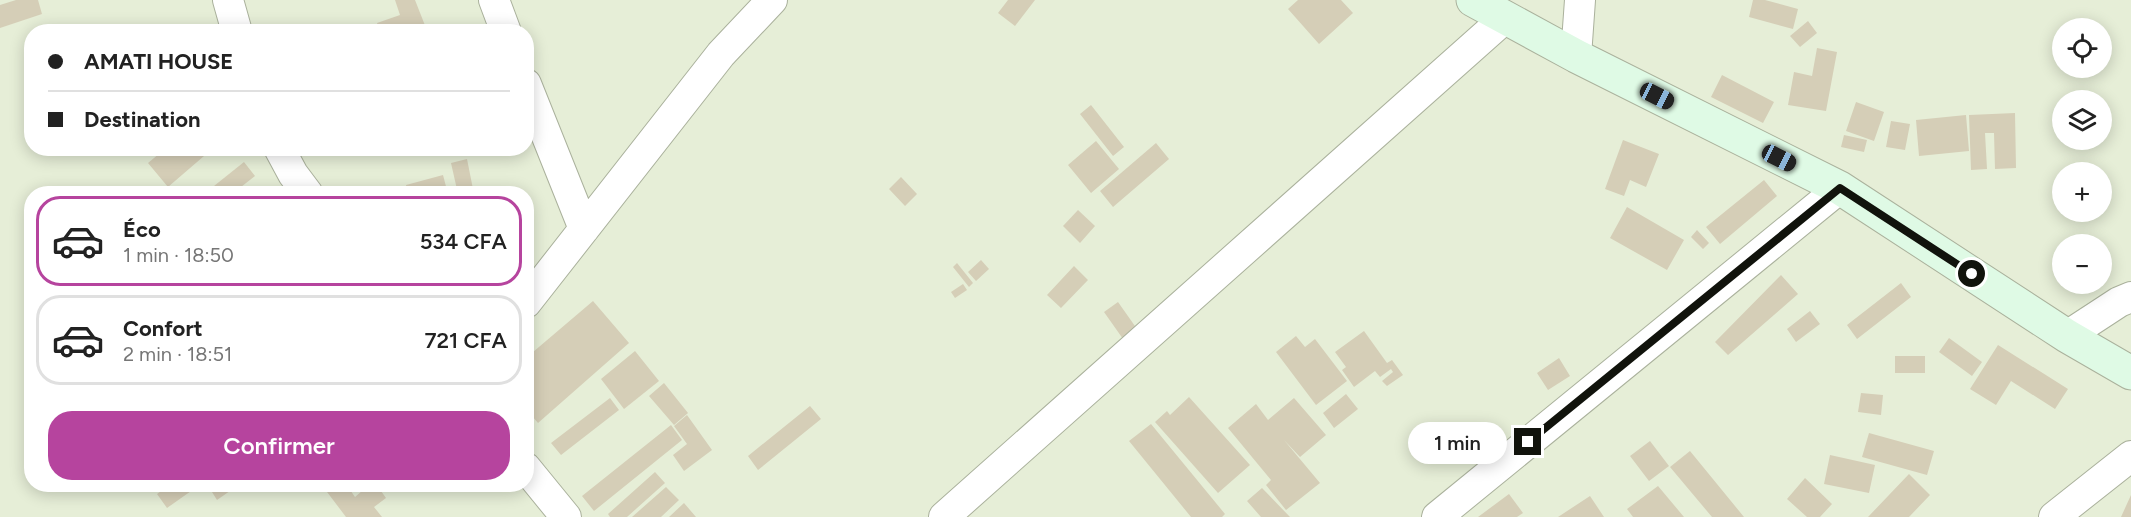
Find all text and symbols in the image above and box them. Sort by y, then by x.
map controls [2052,18,2112,294]
button: locate [2052,18,2112,78]
text: AMATI HOUSE [84,48,233,75]
car [1637,80,1677,112]
button: layers [2052,90,2112,150]
text: Destination [84,106,201,133]
car [1759,142,1799,174]
button: + [2052,162,2112,222]
icon: car [51,214,105,268]
text: Éco [123,216,161,243]
text: 534 CFA [420,228,507,255]
button: − [2052,234,2112,294]
text: 1 min · 18:50 [123,243,234,267]
route start [1958,260,1985,287]
icon: car [51,313,105,367]
text: Confort [123,315,203,342]
text: 721 CFA [424,327,507,354]
text: 2 min · 18:51 [123,342,232,366]
button: Confirmer [48,411,510,480]
callout: 1 min [1408,421,1507,463]
route end [1514,428,1541,455]
text: 1 min [1434,431,1481,455]

